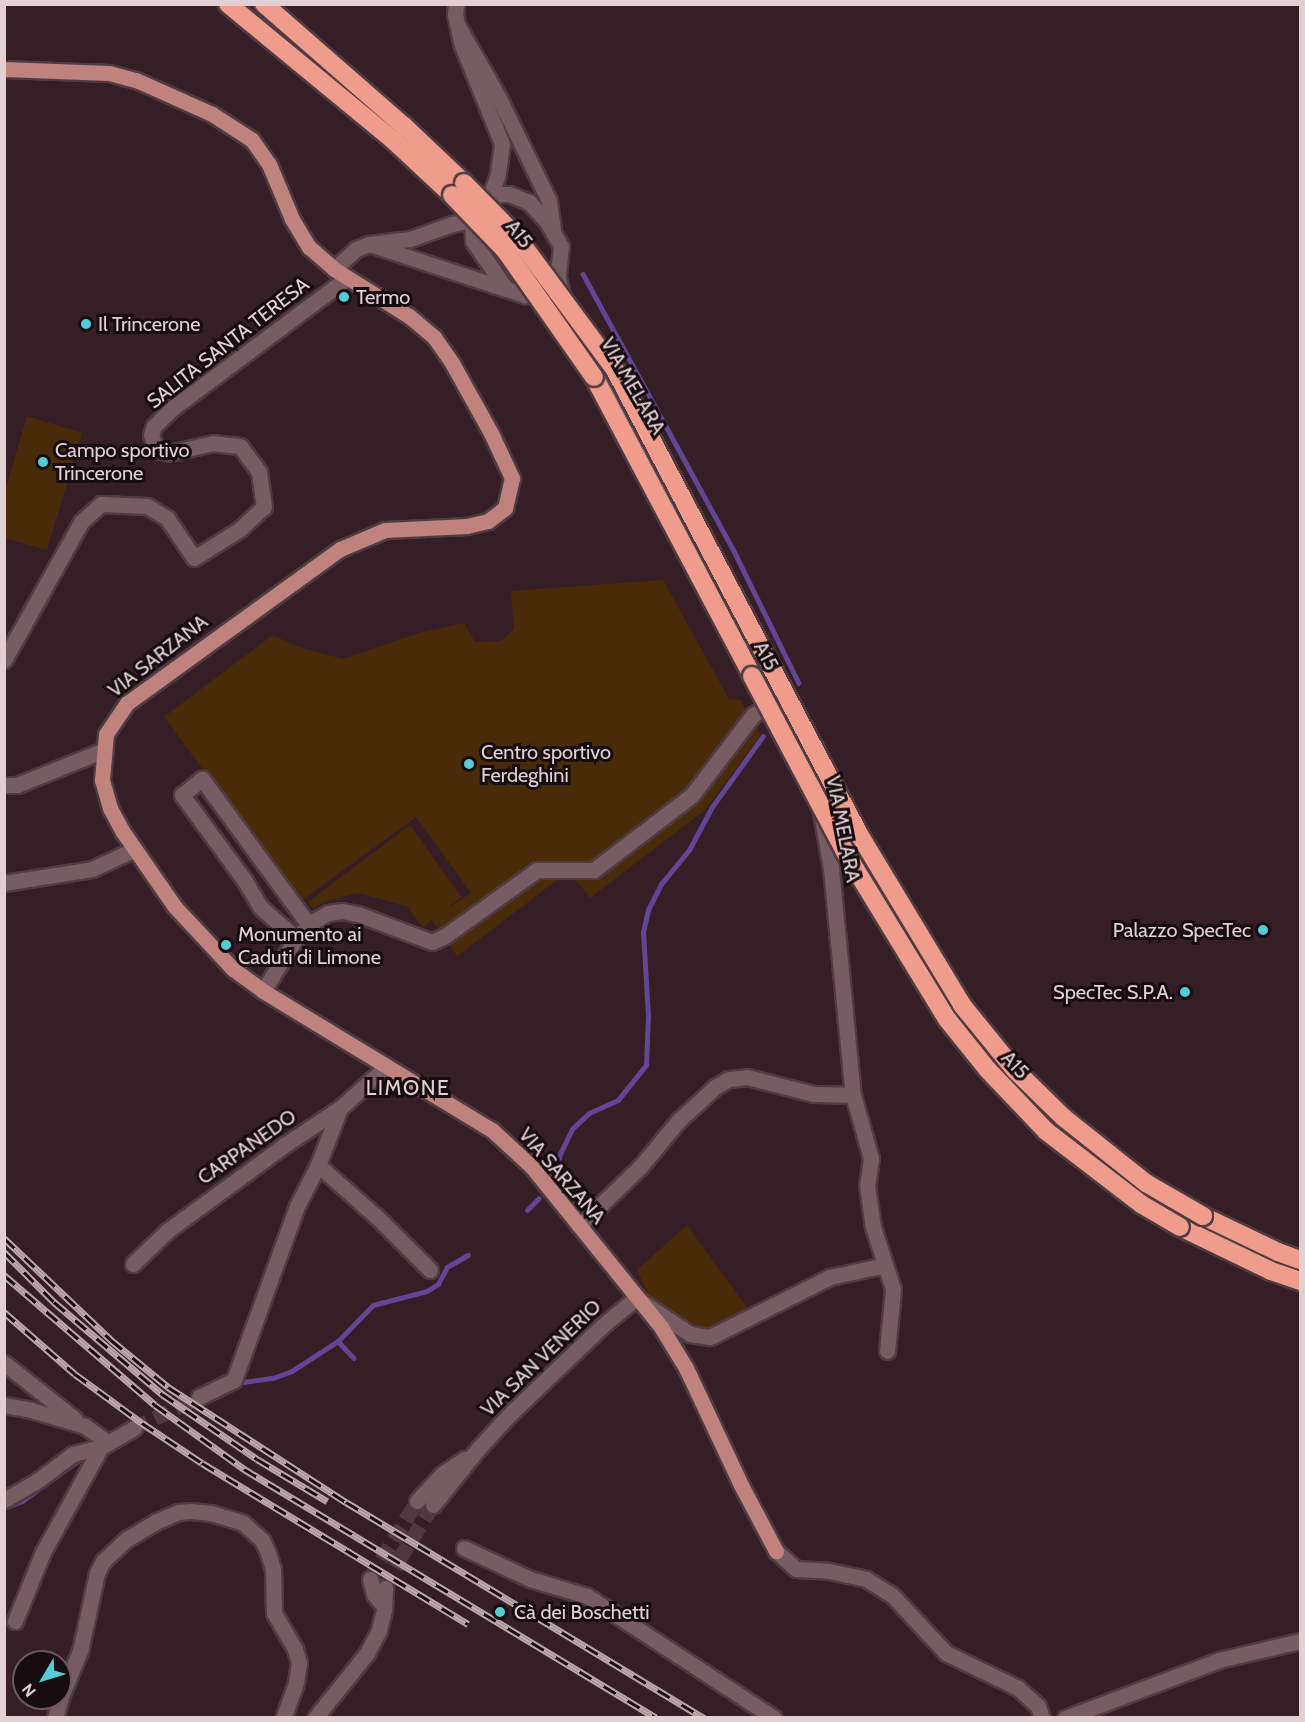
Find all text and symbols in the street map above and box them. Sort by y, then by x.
street label: A15 [500,215,538,253]
street label: SALITA SANTA TERESA [142,272,314,414]
place label: Termo [356,285,410,309]
marker: Termo [337,290,351,304]
place label: Il Trincerone [98,312,200,336]
marker: Il Trincerone [79,317,93,331]
street label: VIA MELARA [596,333,670,439]
place label: Campo sportivo Trincerone [55,438,189,485]
marker: Campo sportivo Trincerone [36,455,50,469]
street label: VIA SARZANA [103,610,213,702]
street label: A15 [749,637,783,675]
place label: Centro sportivo Ferdeghini [481,740,611,787]
marker: Centro sportivo Ferdeghini [462,757,476,771]
street label: VIA MELARA [821,774,865,884]
place label: Palazzo SpecTec [1113,918,1251,942]
place label: Monumento ai Caduti di Limone [238,922,381,969]
marker: Palazzo SpecTec [1256,923,1270,937]
marker: Monumento ai Caduti di Limone [219,938,233,952]
place label: SpecTec S.P.A. [1053,980,1173,1004]
marker: SpecTec S.P.A. [1178,985,1192,999]
street label: A15 [996,1046,1034,1084]
district label: LIMONE [366,1075,450,1101]
street label: CARPANEDO [193,1104,301,1190]
street label: VIA SARZANA [514,1123,610,1229]
street label: VIA SAN VENERIO [476,1295,606,1421]
place label: Cà dei Boschetti [514,1600,650,1624]
marker: Cà dei Boschetti [491,1603,509,1621]
north arrow [12,1650,72,1710]
text: N [18,1680,40,1700]

